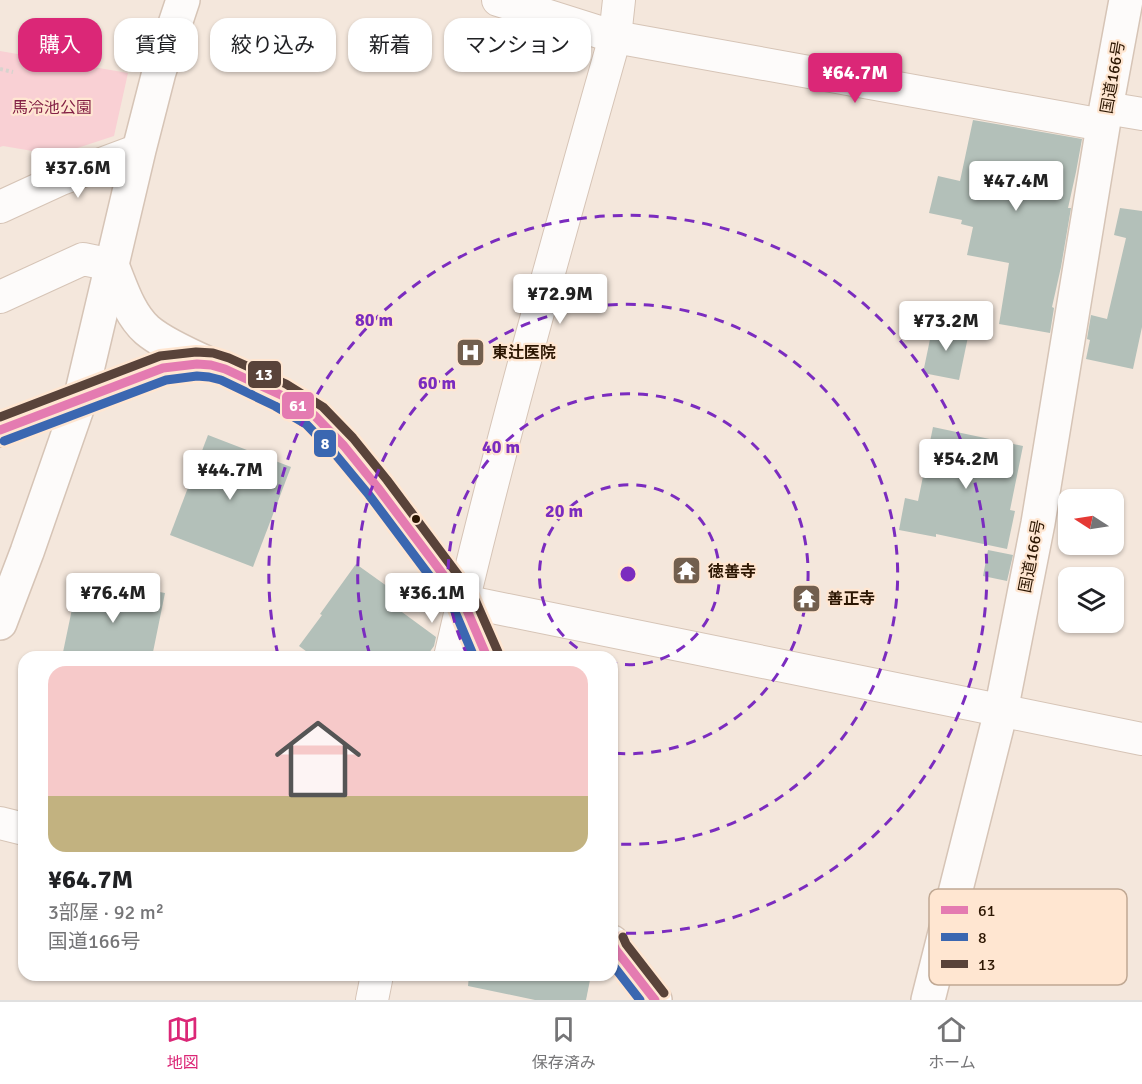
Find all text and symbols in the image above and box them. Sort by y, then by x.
chip: 購入 [18,18,102,72]
chip: 賃貸 [114,18,198,72]
chip: 絞り込み [210,18,336,72]
chip: 新着 [348,18,432,72]
chip: マンション [444,18,591,72]
street label: 国道166号 [1097,39,1129,115]
pin: ¥64.7M [806,53,904,104]
text: ¥64.7M [822,60,888,85]
park label: 馬冷池公園 [12,98,92,118]
pin: ¥37.6M [29,148,127,199]
text: ¥37.6M [45,155,111,180]
pin: ¥47.4M [967,161,1065,212]
text: ¥47.4M [983,168,1049,193]
pin: ¥72.9M [511,274,609,325]
text: ¥72.9M [527,281,593,306]
pin: ¥73.2M [897,301,995,352]
text: ¥73.2M [913,308,979,333]
text: 80 m [355,309,393,331]
hospital icon: 東辻医院 [455,336,487,368]
place label: 東辻医院 [492,343,556,363]
line badge: 13 [247,360,282,389]
text: 13 [255,365,273,385]
text: 60 m [418,372,456,394]
line badge: 61 [281,391,315,420]
text: 61 [289,396,307,416]
line badge: 8 [313,429,337,458]
text: 8 [321,434,330,454]
text: 40 m [482,436,520,458]
pin: ¥54.2M [917,439,1015,490]
text: ¥54.2M [933,446,999,471]
pin: ¥44.7M [181,450,279,501]
text: ¥44.7M [197,457,263,482]
north arrow [1058,489,1124,555]
map controls [1058,489,1124,633]
text: 20 m [545,500,583,522]
unlabelled marker [410,513,422,525]
street label: 国道166号 [1015,518,1049,594]
temple icon: 徳善寺 [671,555,703,587]
place label: 徳善寺 [708,562,756,582]
centre of rings [618,564,638,584]
button: layers [1058,567,1124,633]
pin: ¥76.4M [64,573,162,624]
pin: ¥36.1M [383,573,481,624]
text: ¥76.4M [80,580,146,605]
text: ¥36.1M [399,580,465,605]
temple icon: 善正寺 [790,582,822,614]
place label: 善正寺 [827,589,875,609]
icon: home [264,705,372,813]
text: ¥64.7M [48,864,133,896]
legend [929,889,1127,985]
text: 3部屋 · 92 m² [48,900,164,925]
text: 61 [978,901,995,921]
text: 8 [978,928,987,948]
text: 国道166号 [48,929,140,954]
text: 13 [978,955,995,975]
tab: 地図 [166,1013,199,1073]
tab: 保存済み [532,1013,596,1073]
tab: ホーム [928,1013,976,1073]

